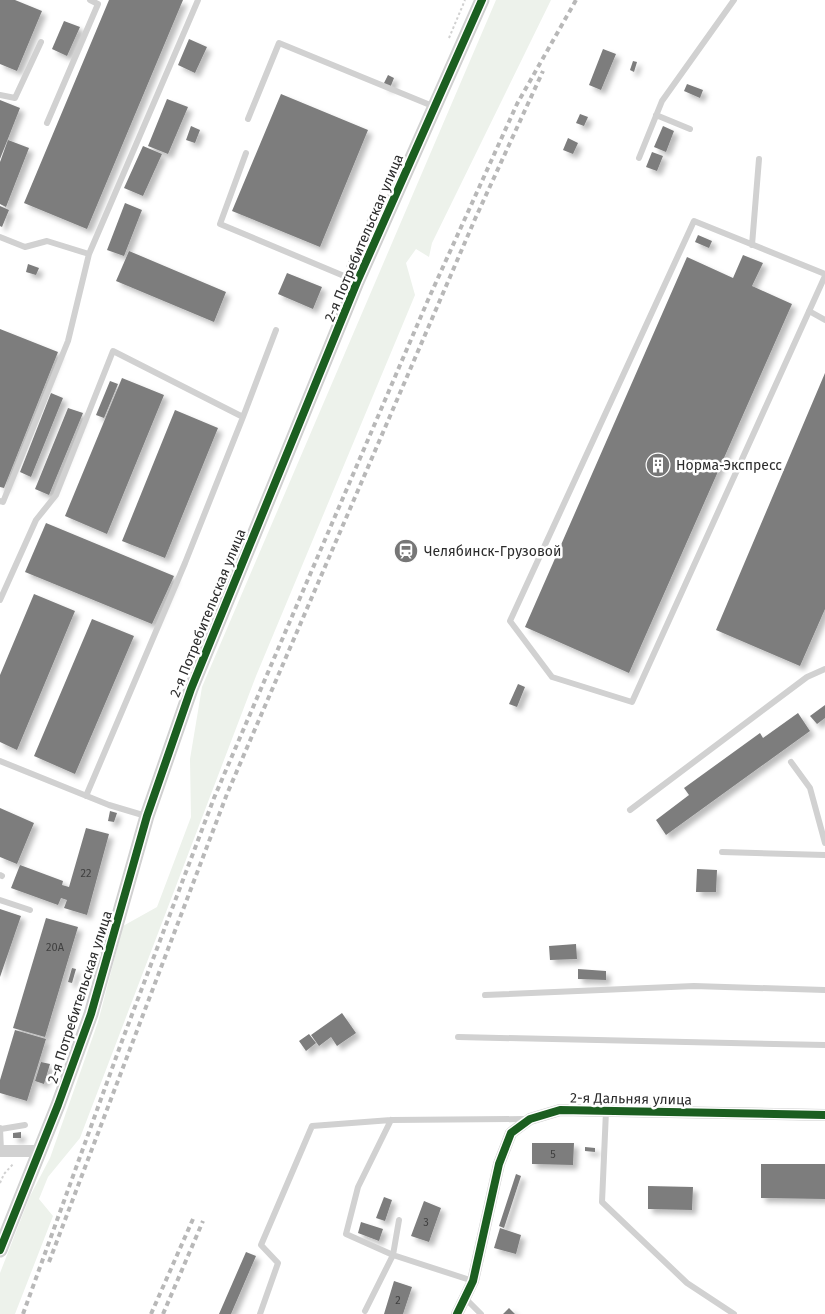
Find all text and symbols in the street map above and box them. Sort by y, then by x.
street label: 2-я Потребительская улица [321,152,407,324]
building icon: Норма-Экспресс [645,452,671,478]
place label: Норма-Экспресс [676,457,782,474]
street label: 2-я Потребительская улица [166,526,250,700]
station icon: Челябинск-Грузовой [393,538,419,564]
place label: Челябинск-Грузовой [424,543,561,560]
house number: 22 [81,867,91,880]
street label: 2-я Потребительская улица [44,909,116,1085]
house number: 20А [46,941,65,954]
street label: 2-я Дальняя улица [570,1089,692,1109]
house number: 5 [550,1148,556,1161]
house number: 3 [423,1216,429,1229]
house number: 2 [395,1294,401,1307]

